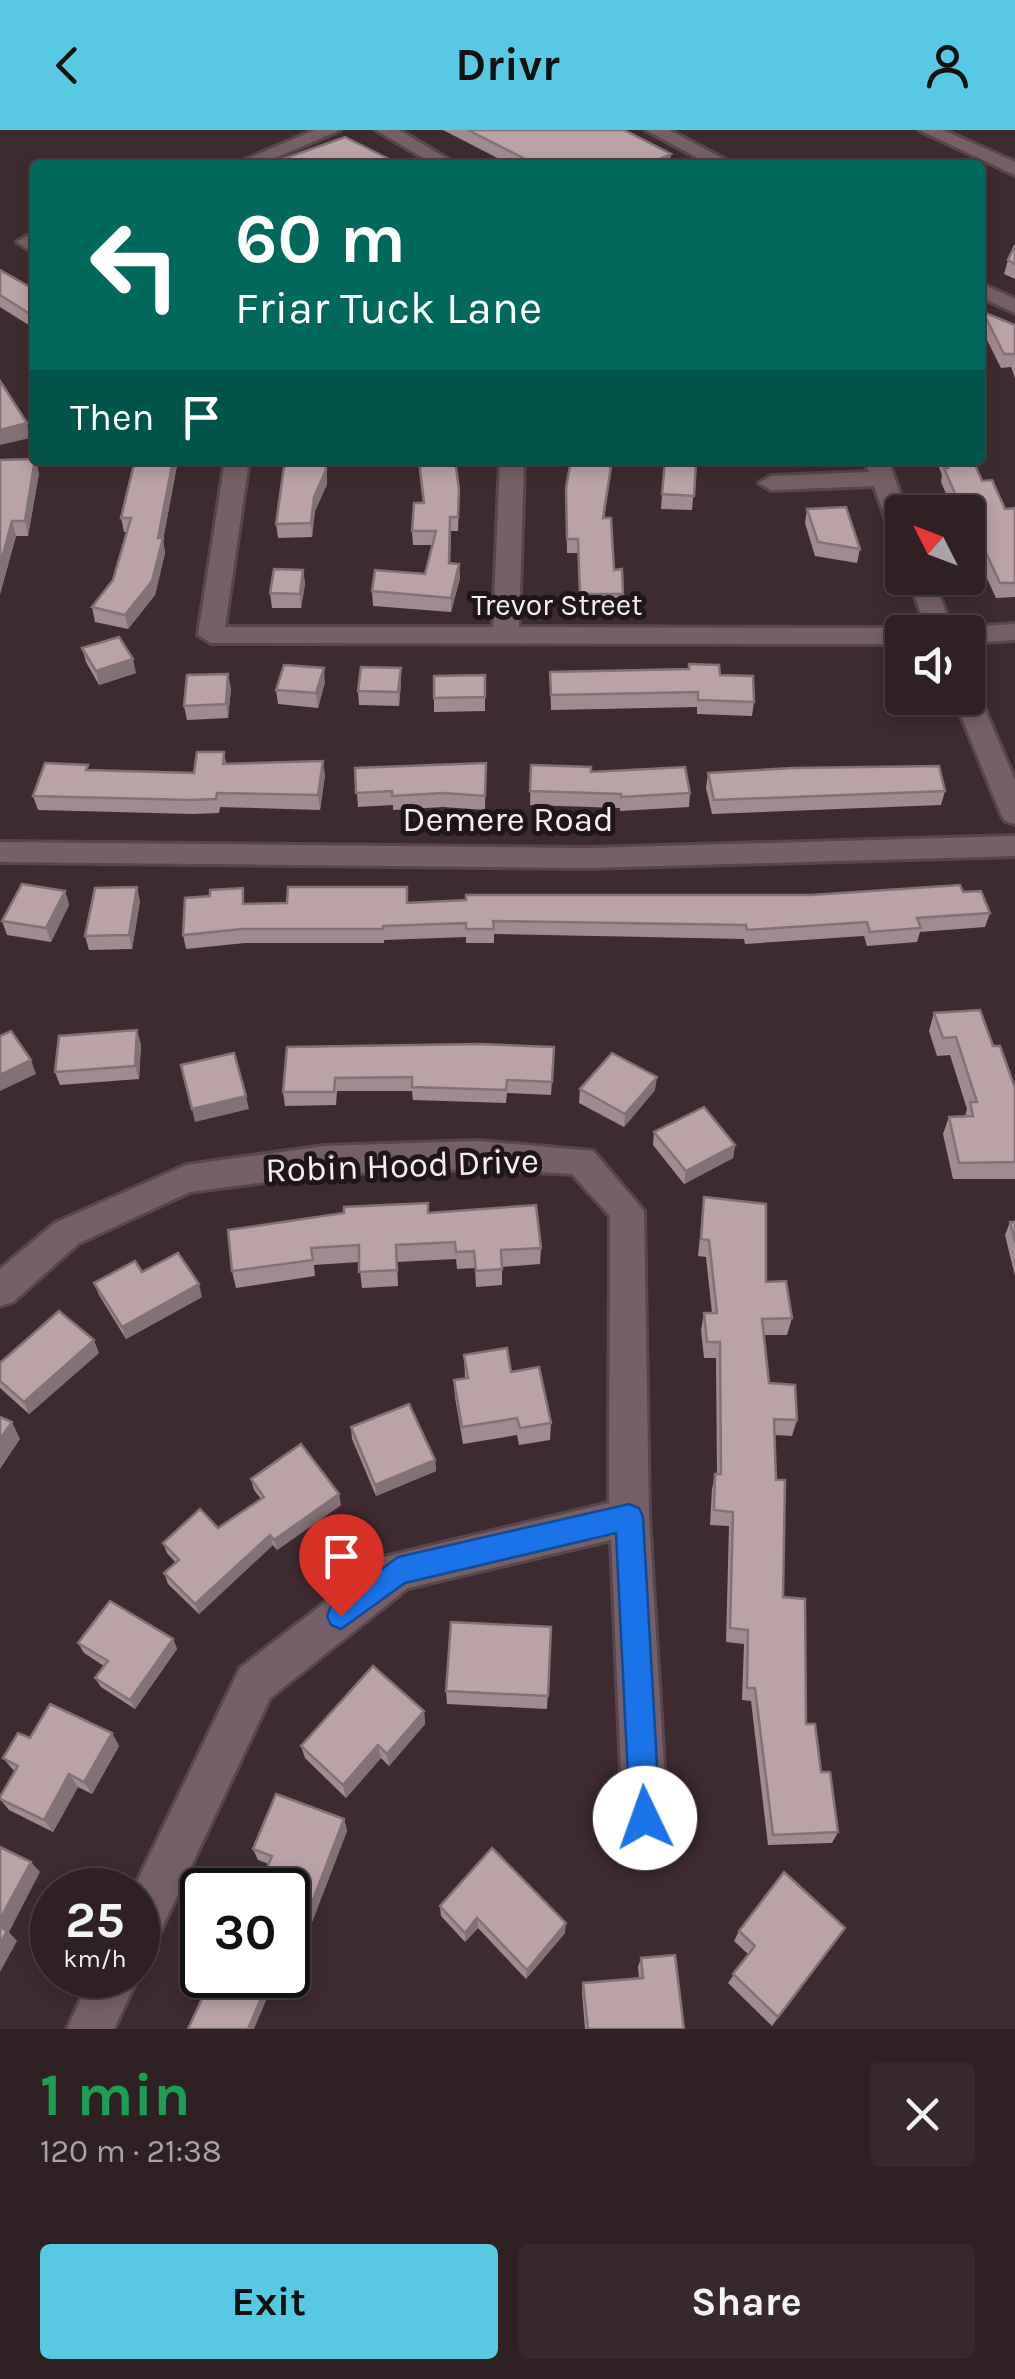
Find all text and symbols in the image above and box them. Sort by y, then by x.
icon: back [40,38,95,93]
icon: person [920,38,975,93]
text: Drivr [455,39,560,91]
text: 60 m [235,198,406,280]
icon: left [70,200,200,330]
text: Friar Tuck Lane [235,282,542,334]
icon: arrive [174,390,229,445]
text: Then [70,395,154,440]
north arrow [885,495,985,595]
map controls [885,495,985,715]
street label: Trevor Street [472,587,642,623]
button: sound [885,615,985,715]
street label: Demere Road [402,799,614,840]
street label: Robin Hood Drive [265,1140,539,1191]
pin [299,1514,384,1617]
icon: arrive [314,1529,369,1584]
position arrow [593,1766,697,1870]
speed limit sign: 30 [180,1868,310,1998]
text: 25 [65,1891,125,1950]
text: km/h [63,1944,127,1973]
text: 1 min [40,2060,191,2130]
button: close [870,2062,975,2167]
text: 120 m · 21:38 [40,2133,222,2170]
button: Exit [40,2244,498,2359]
button: Share [518,2244,975,2359]

